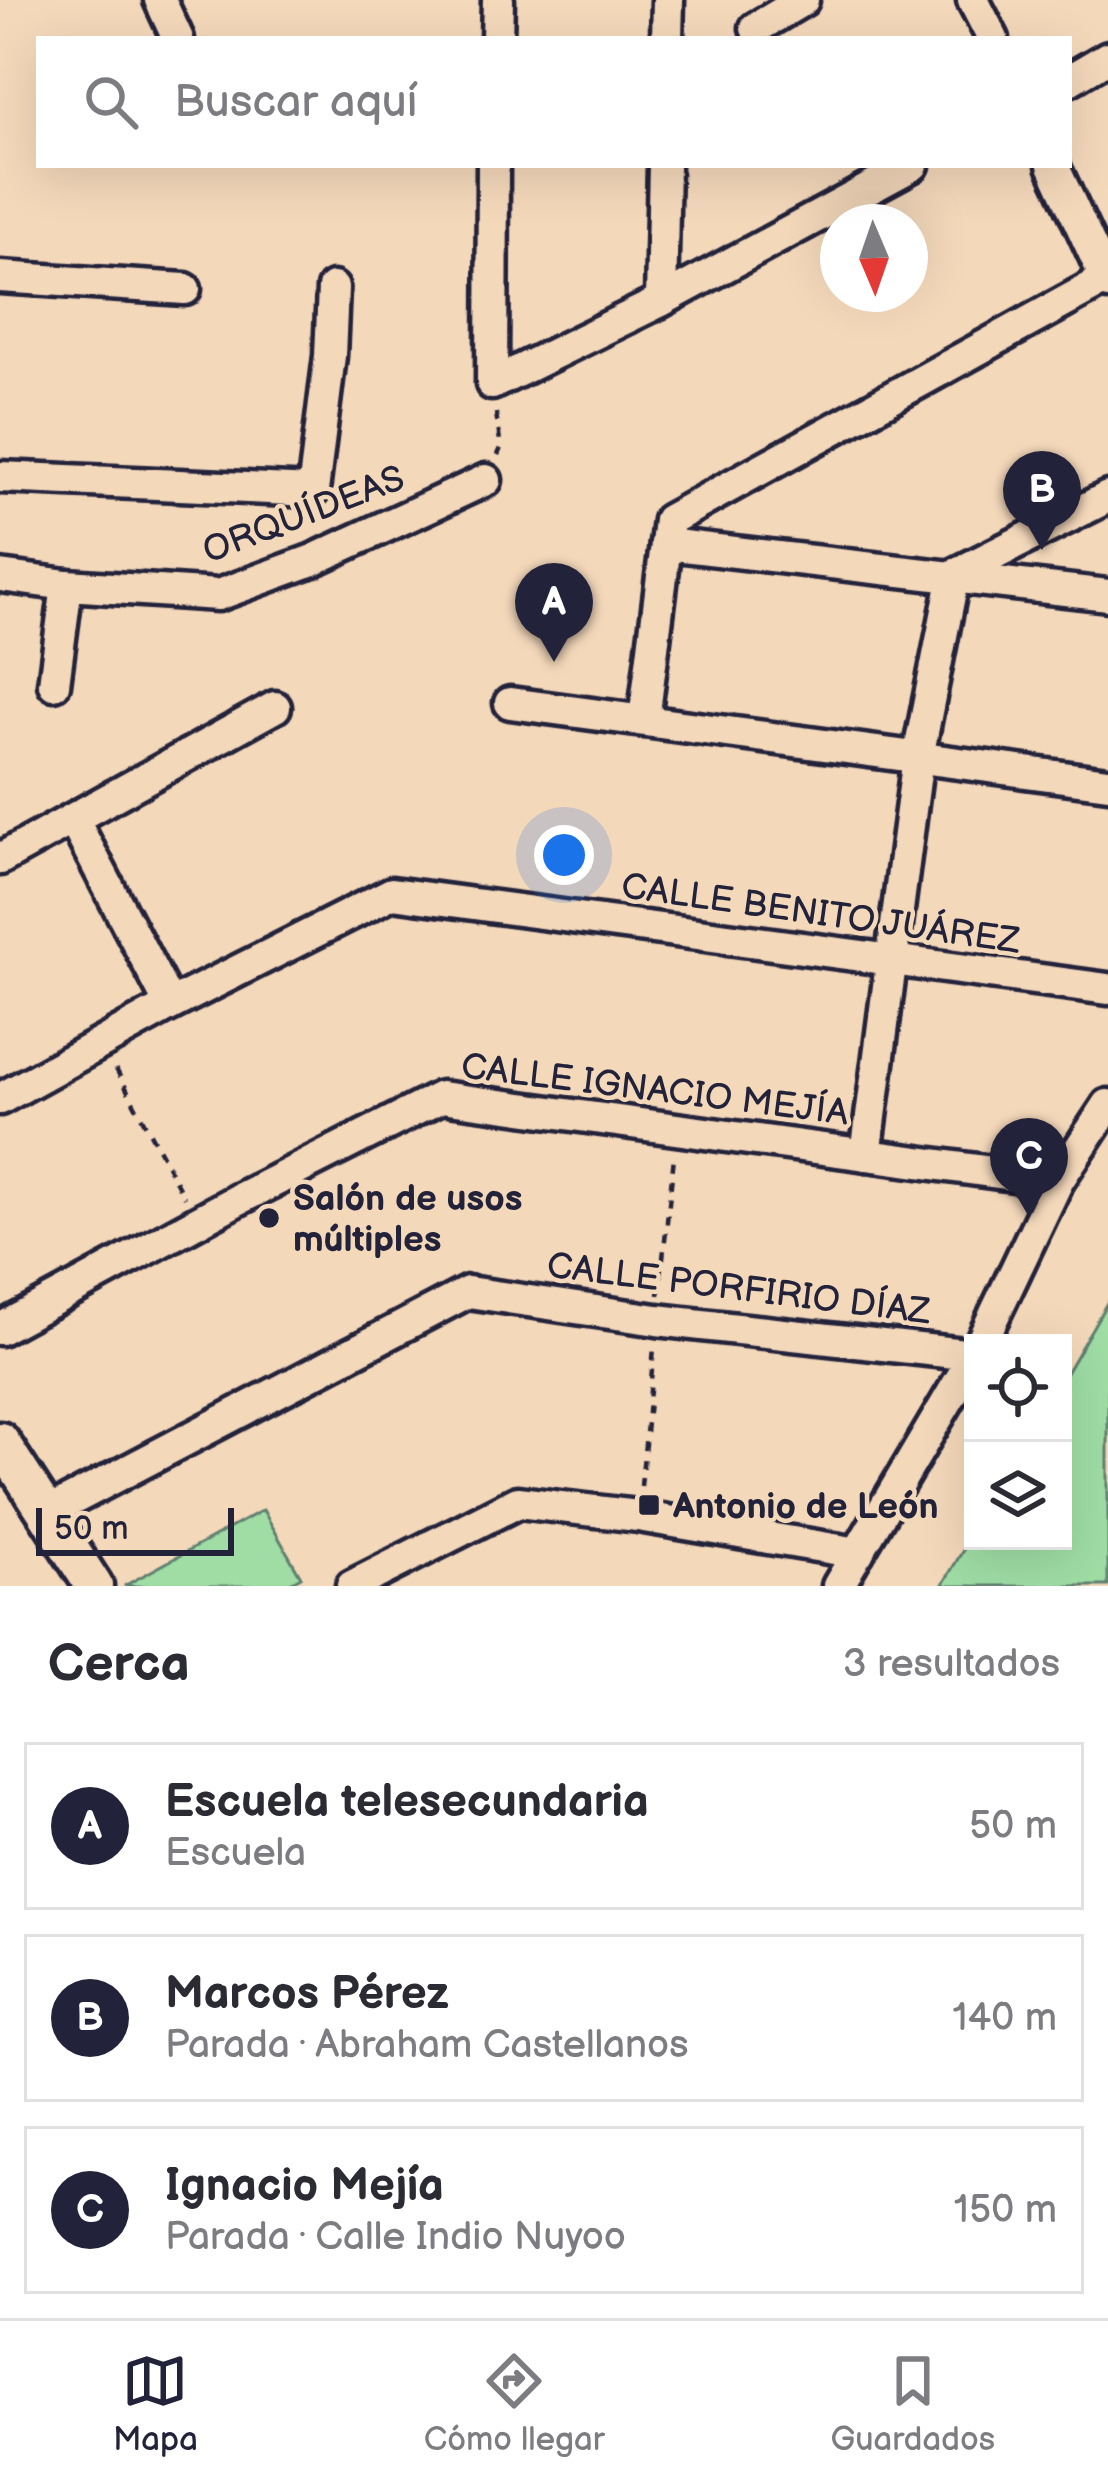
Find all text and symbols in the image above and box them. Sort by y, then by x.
search box [36,36,1072,168]
icon: search [78,69,144,135]
text: Buscar aquí [174,75,417,130]
north arrow [820,204,928,312]
pin: B [1003,451,1081,550]
street label: ORQUÍDEAS [197,456,411,573]
pin: A [515,563,593,662]
your location [534,825,594,885]
street label: CALLE BENITO JUÁREZ [619,864,1023,964]
street label: CALLE IGNACIO MEJÍA [459,1044,851,1136]
pin: C [990,1118,1068,1217]
place label: Salón de usos múltiples [293,1178,522,1262]
marker: Salón de usos múltiples [256,1205,282,1231]
street label: CALLE PORFIRIO DÍAZ [544,1244,933,1334]
map controls [964,1334,1072,1550]
button: locate [964,1334,1072,1442]
button: layers [964,1442,1072,1550]
place label: Antonio de León [672,1486,939,1529]
marker: Antonio de León [636,1492,662,1518]
scale bar [36,1502,234,1555]
text: 50 m [54,1509,129,1549]
text: Cerca [48,1634,190,1695]
text: 3 resultados [843,1641,1060,1688]
text: Escuela telesecundaria [165,1775,649,1830]
text: A [78,1803,102,1850]
text: 50 m [969,1803,1057,1850]
text: Escuela [165,1830,306,1877]
text: Marcos Pérez [165,1967,449,2022]
text: B [76,1995,104,2042]
text: 140 m [952,1995,1057,2042]
text: Parada · Abraham Castellanos [165,2022,689,2069]
text: Ignacio Mejía [165,2159,444,2214]
text: C [76,2187,104,2234]
text: 150 m [954,2187,1057,2234]
text: Parada · Calle Indio Nuyoo [165,2214,626,2261]
tab: Mapa [113,2348,198,2460]
tab: Cómo llegar [424,2348,605,2460]
tab: Guardados [830,2348,995,2460]

